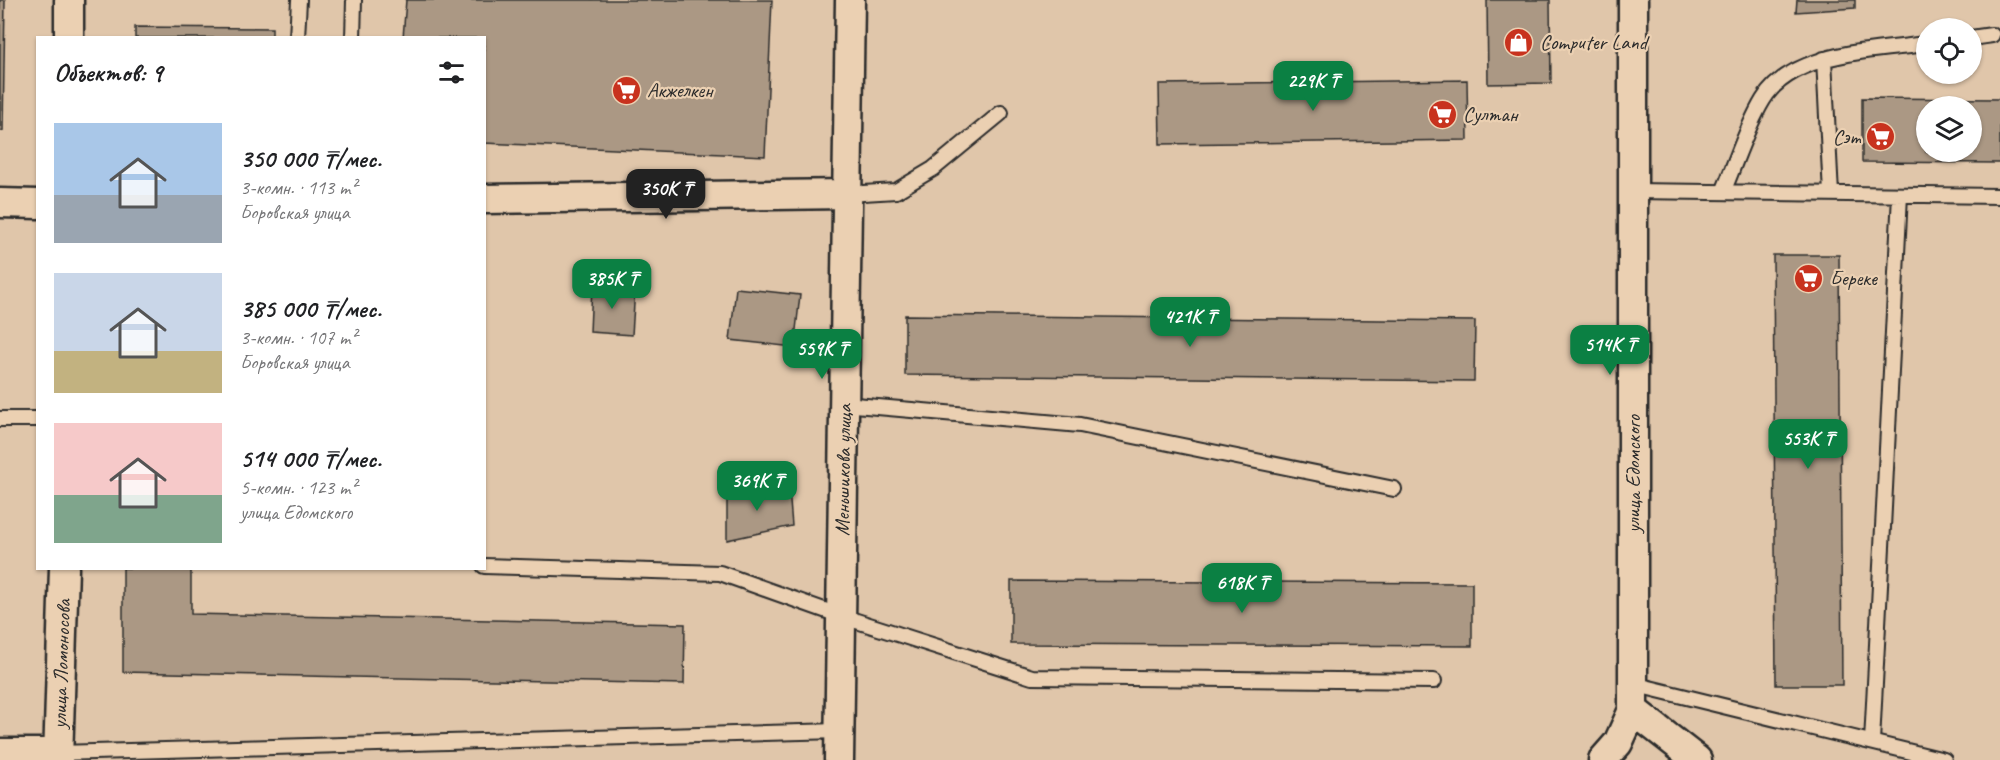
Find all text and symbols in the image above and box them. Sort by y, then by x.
map controls [1916,18,1982,162]
button: locate [1916,18,1982,84]
shop icon: Computer Land [1503,26,1535,58]
place label: Computer Land [1540,29,1650,55]
text: Объектов: 9 [54,56,162,89]
icon: filters [435,56,468,89]
pin: 229K ₸ [1264,61,1362,112]
text: 229K ₸ [1287,68,1339,93]
supermarket icon: Акжелкен [610,74,642,106]
place label: Акжелкен [647,77,714,103]
button: layers [1916,96,1982,162]
supermarket icon: Султан [1426,98,1458,130]
place label: Султан [1463,101,1519,127]
supermarket icon: Сэт [1865,121,1897,153]
place label: Сэт [1833,124,1861,150]
text: 350 000 ₸/мес. [240,142,381,175]
icon: home [102,147,174,219]
pin: 350K ₸ [617,169,715,220]
text: 3-комн. · 113 m² [240,175,357,200]
text: 350K ₸ [640,176,692,201]
text: Боровская улица [240,200,349,225]
pin: 385K ₸ [563,259,661,310]
supermarket icon: Береке [1793,262,1825,294]
place label: Береке [1830,265,1878,291]
text: 385K ₸ [586,266,638,291]
text: 385 000 ₸/мес. [240,292,381,325]
icon: home [102,297,174,369]
pin: 421K ₸ [1141,297,1239,348]
text: 421K ₸ [1164,304,1216,329]
text: 3-комн. · 107 m² [240,325,357,350]
pin: 514K ₸ [1561,325,1659,376]
pin: 559K ₸ [773,329,871,380]
text: 514K ₸ [1584,332,1636,357]
text: 559K ₸ [797,336,847,361]
text: Боровская улица [240,350,349,375]
street label: Меньшикова улица [829,402,857,536]
street label: улица Едомского [1620,413,1646,535]
pin: 553K ₸ [1759,419,1857,470]
text: 553K ₸ [1782,426,1834,451]
text: 514 000 ₸/мес. [240,442,381,475]
icon: home [102,447,174,519]
pin: 369K ₸ [708,461,806,512]
text: 369K ₸ [731,468,783,493]
text: 5-комн. · 123 m² [240,475,357,500]
text: улица Едомского [240,500,352,525]
pin: 618K ₸ [1193,563,1291,614]
text: 618K ₸ [1216,570,1268,595]
street label: улица Ломоносова [46,597,76,731]

